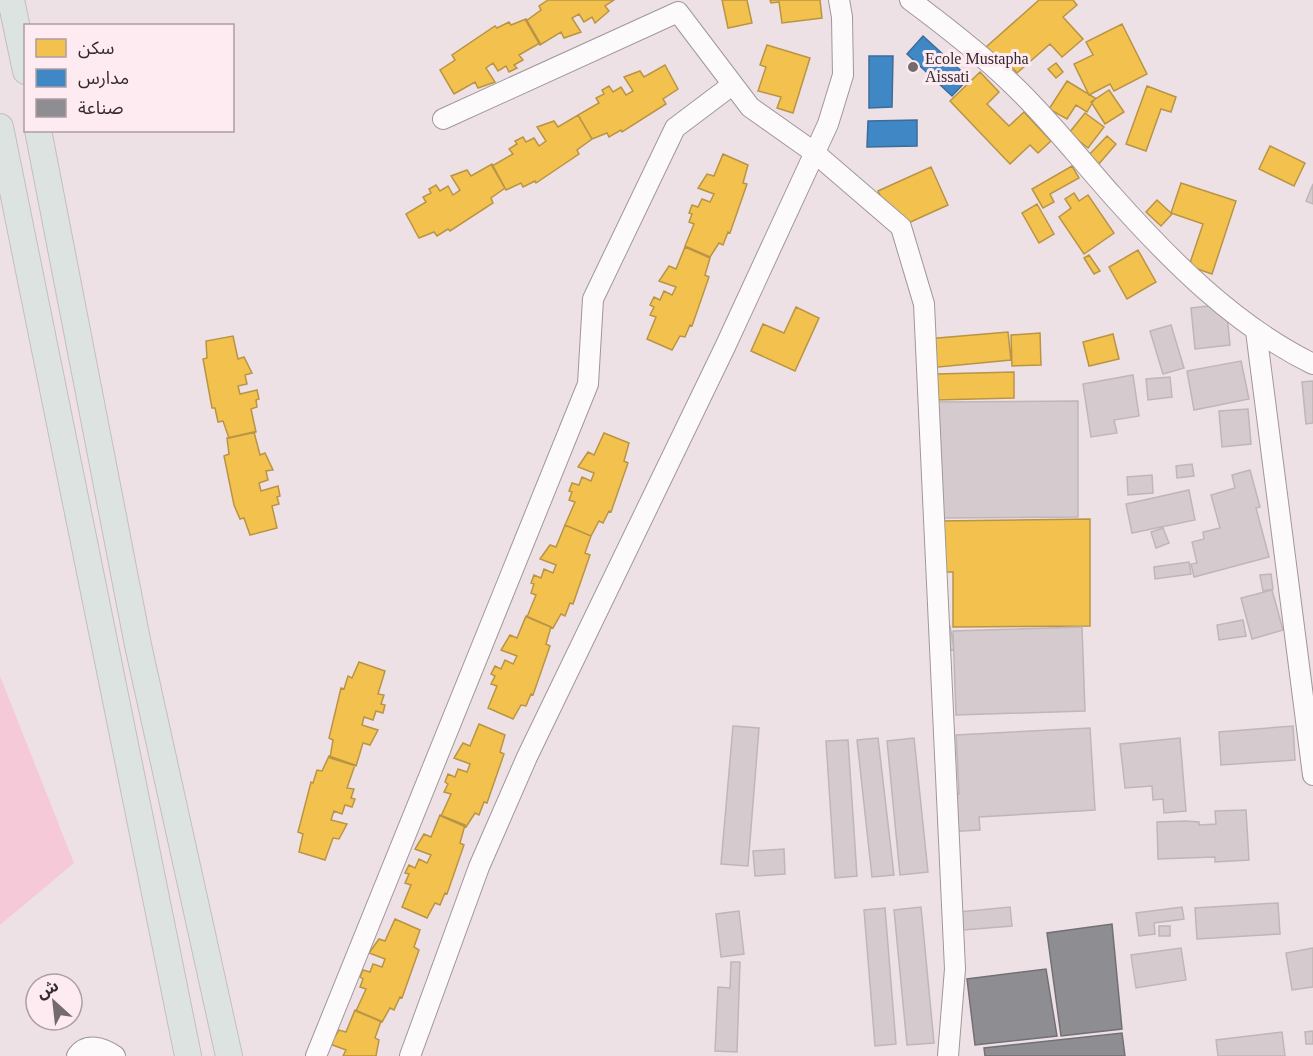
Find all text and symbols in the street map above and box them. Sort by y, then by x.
legend [24,24,234,132]
text: سكن [78,38,114,59]
place label: Ecole Mustapha Aissati [925,50,1029,85]
marker: Ecole Mustapha Aissati [906,60,920,74]
text: مدارس [78,68,129,89]
text: صناعة [78,98,123,118]
north arrow [24,972,84,1032]
text: ش [34,976,62,1003]

